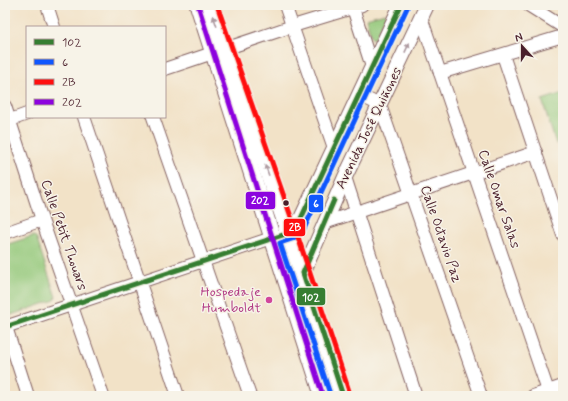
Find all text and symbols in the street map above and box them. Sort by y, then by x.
one-way arrow [212,15,218,27]
legend [26,26,166,118]
north arrow [502,26,542,66]
text: N [513,30,525,45]
text: 102 [62,35,81,51]
one-way arrow [404,42,410,53]
text: 6 [62,55,68,71]
street label: Avenida José Quiñones [332,64,406,192]
text: 2B [62,75,76,91]
text: 202 [62,95,82,111]
street label: Calle Omar Salas [474,147,524,251]
one-way arrow [264,164,270,176]
street label: Calle Petit Thouars [37,177,91,293]
street label: Calle Octavio Paz [416,183,466,285]
line badge: 202 [245,191,276,210]
text: 202 [251,194,270,208]
line badge: 6 [308,194,324,213]
text: 6 [313,197,319,211]
unlabelled marker [281,198,291,208]
line badge: 2B [283,218,306,237]
text: 2B [289,221,301,235]
place label: Hospedaje Humboldt [201,283,261,317]
line badge: 102 [296,287,326,306]
text: 102 [302,291,320,305]
marker: Hospedaje Humboldt [264,295,274,305]

